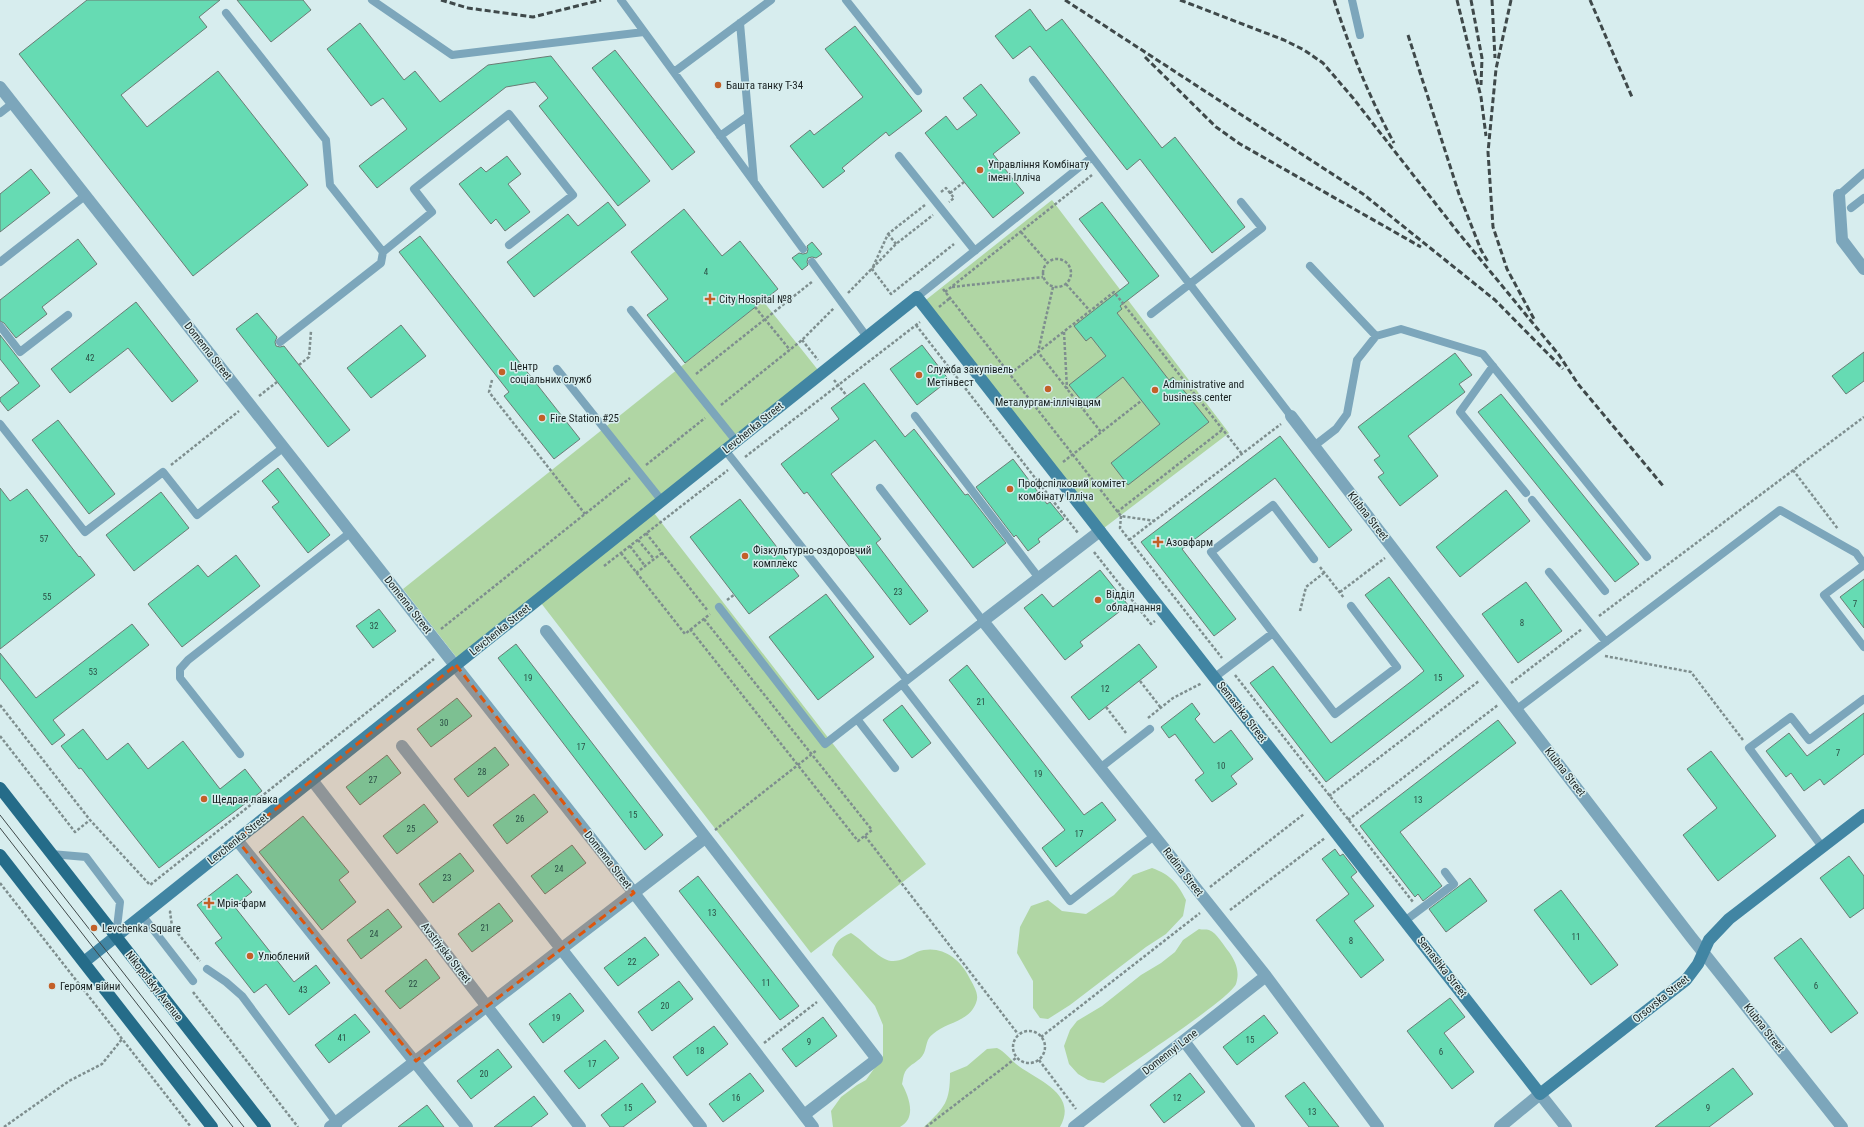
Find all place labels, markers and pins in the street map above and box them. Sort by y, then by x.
place label: Башта танку Т-34 [726,79,804,92]
marker: Башта танку Т-34 [713,80,723,90]
place label: Управління Комбінату імені Ілліча [988,158,1089,184]
marker: Управління Комбінату імені Ілліча [975,165,985,175]
marker: City Hospital №8 [704,293,716,305]
place label: City Hospital №8 [719,293,792,306]
place label: Центр соціальних служб [510,360,592,386]
place label: Служба закупівель Метінвест [927,363,1014,389]
marker: Центр соціальних служб [497,367,507,377]
marker: Служба закупівель Метінвест [914,370,924,380]
place label: Administrative and business center [1163,378,1244,404]
marker: Металургам-іллічівцям [1043,384,1053,394]
marker: Administrative and business center [1150,385,1160,395]
place label: Металургам-іллічівцям [995,396,1101,409]
place label: Fire Station #25 [550,412,619,425]
marker: Fire Station #25 [537,413,547,423]
place label: Профспілковий комітет комбінату Ілліча [1018,477,1126,503]
marker: Профспілковий комітет комбінату Ілліча [1005,484,1015,494]
place label: Азовфарм [1166,536,1213,549]
marker: Азовфарм [1153,537,1163,547]
place label: Фізкультурно-оздоровчий комплекс [753,544,871,570]
marker: Фізкультурно-оздоровчий комплекс [740,551,750,561]
place label: Відділ обладнання [1106,588,1161,614]
marker: Відділ обладнання [1093,595,1103,605]
place label: Щедрая лавка [212,793,278,806]
marker: Щедрая лавка [199,794,209,804]
place label: Мрія-фарм [217,897,266,910]
marker: Мрія-фарм [204,898,214,908]
place label: Levchenka Square [102,922,181,935]
marker: Levchenka Square [89,923,99,933]
place label: Улюблений [258,950,310,963]
marker: Улюблений [245,951,255,961]
place label: Героям війни [60,980,120,993]
marker: Героям війни [47,981,57,991]

